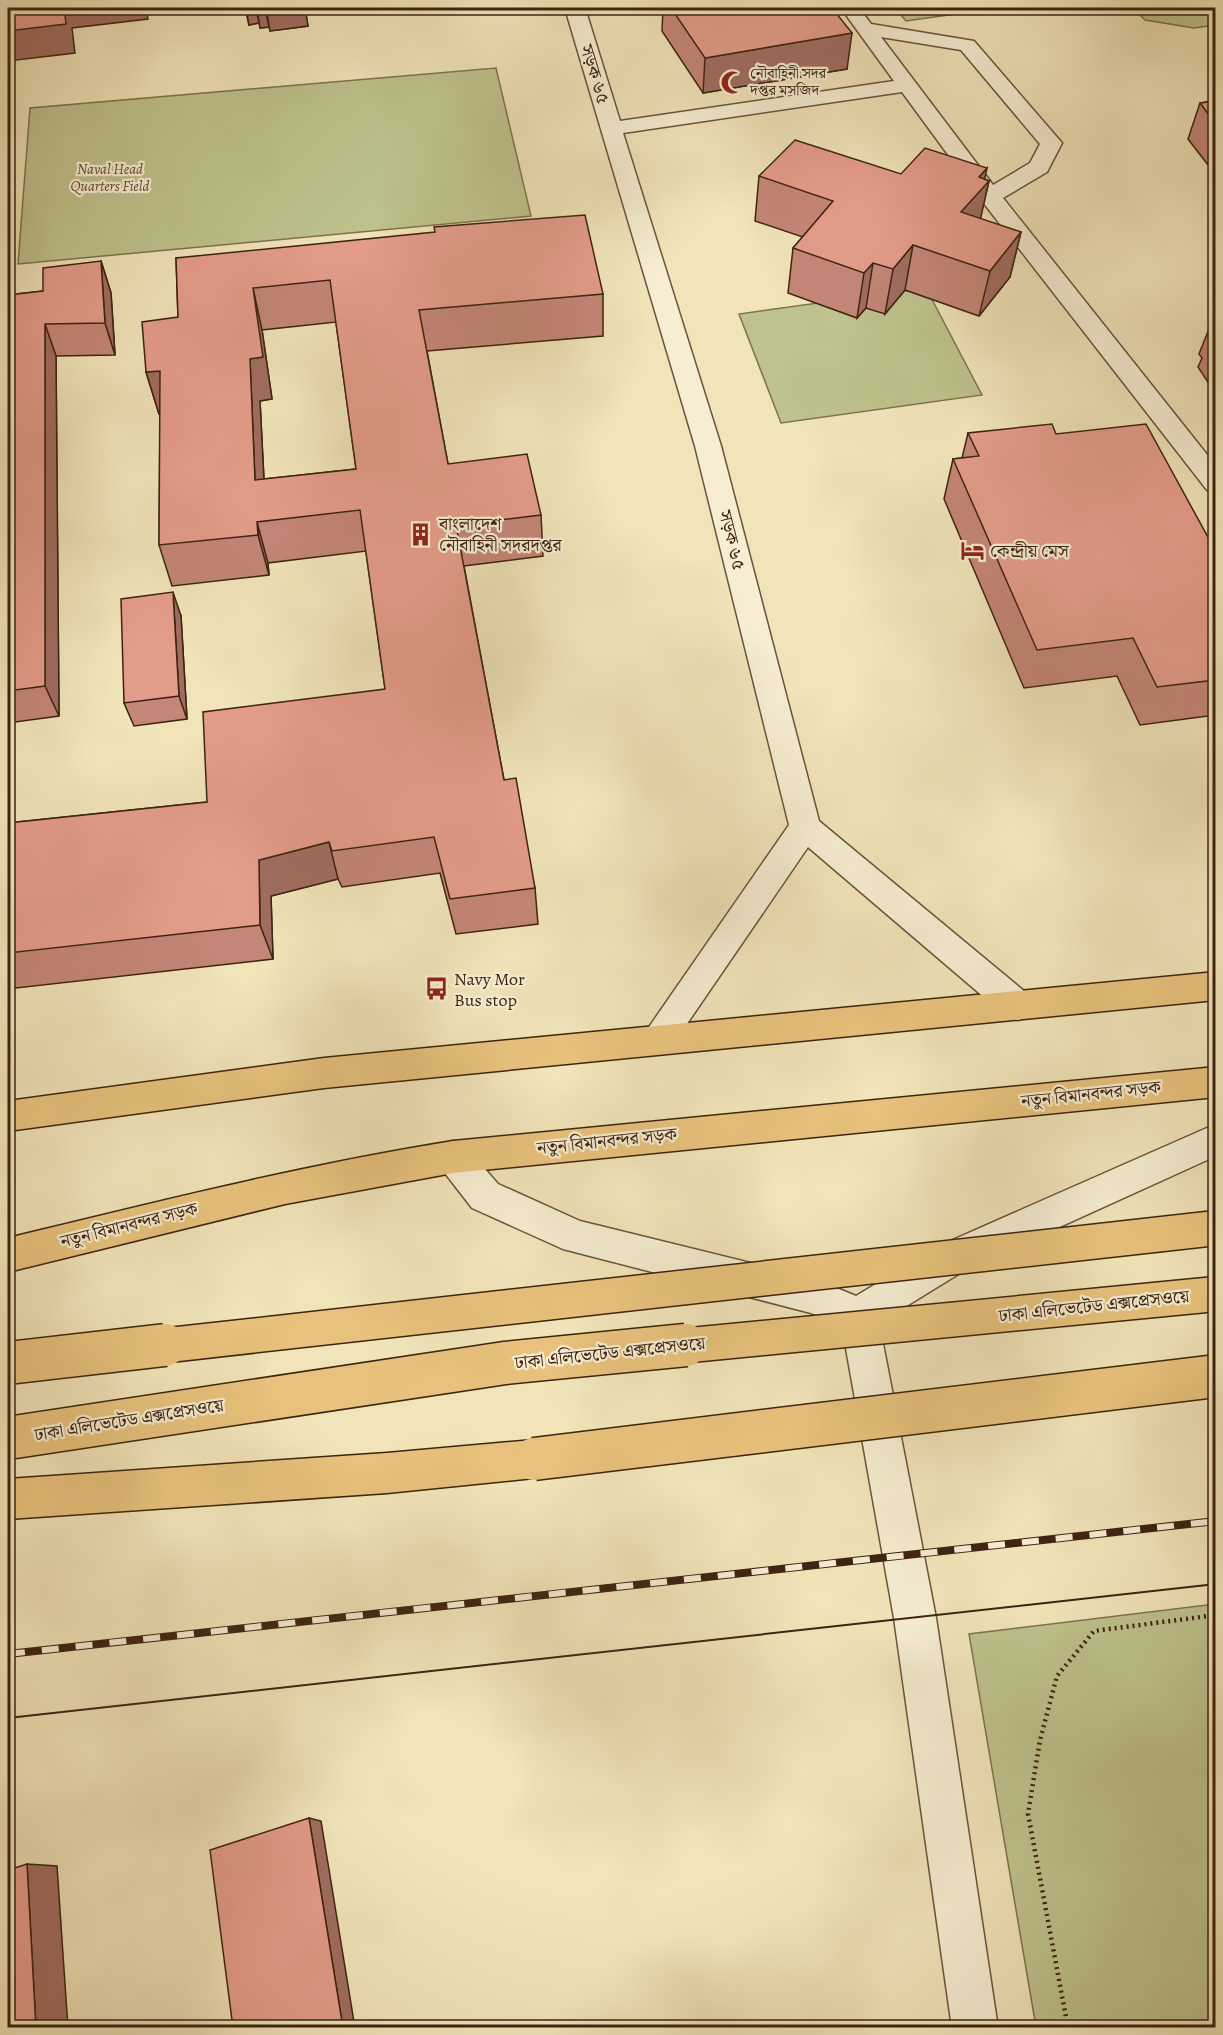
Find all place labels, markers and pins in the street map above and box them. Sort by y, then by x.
place label: নৌবাহিনী সদর দপ্তর মসজিদ [749,63,827,100]
mosque icon: নৌবাহিনী সদর দপ্তর মসজিদ [719,69,745,95]
place label: বাংলাদেশ নৌবাহিনী সদরদপ্তর [438,512,563,557]
building icon: বাংলাদেশ নৌবাহিনী সদরদপ্তর [408,521,434,547]
hotel icon: কেন্দ্রীয় মেস [959,538,985,564]
place label: কেন্দ্রীয় মেস [990,539,1070,563]
place label: Navy Mor Bus stop [454,967,525,1012]
bus stop icon: Navy Mor Bus stop [423,976,449,1002]

